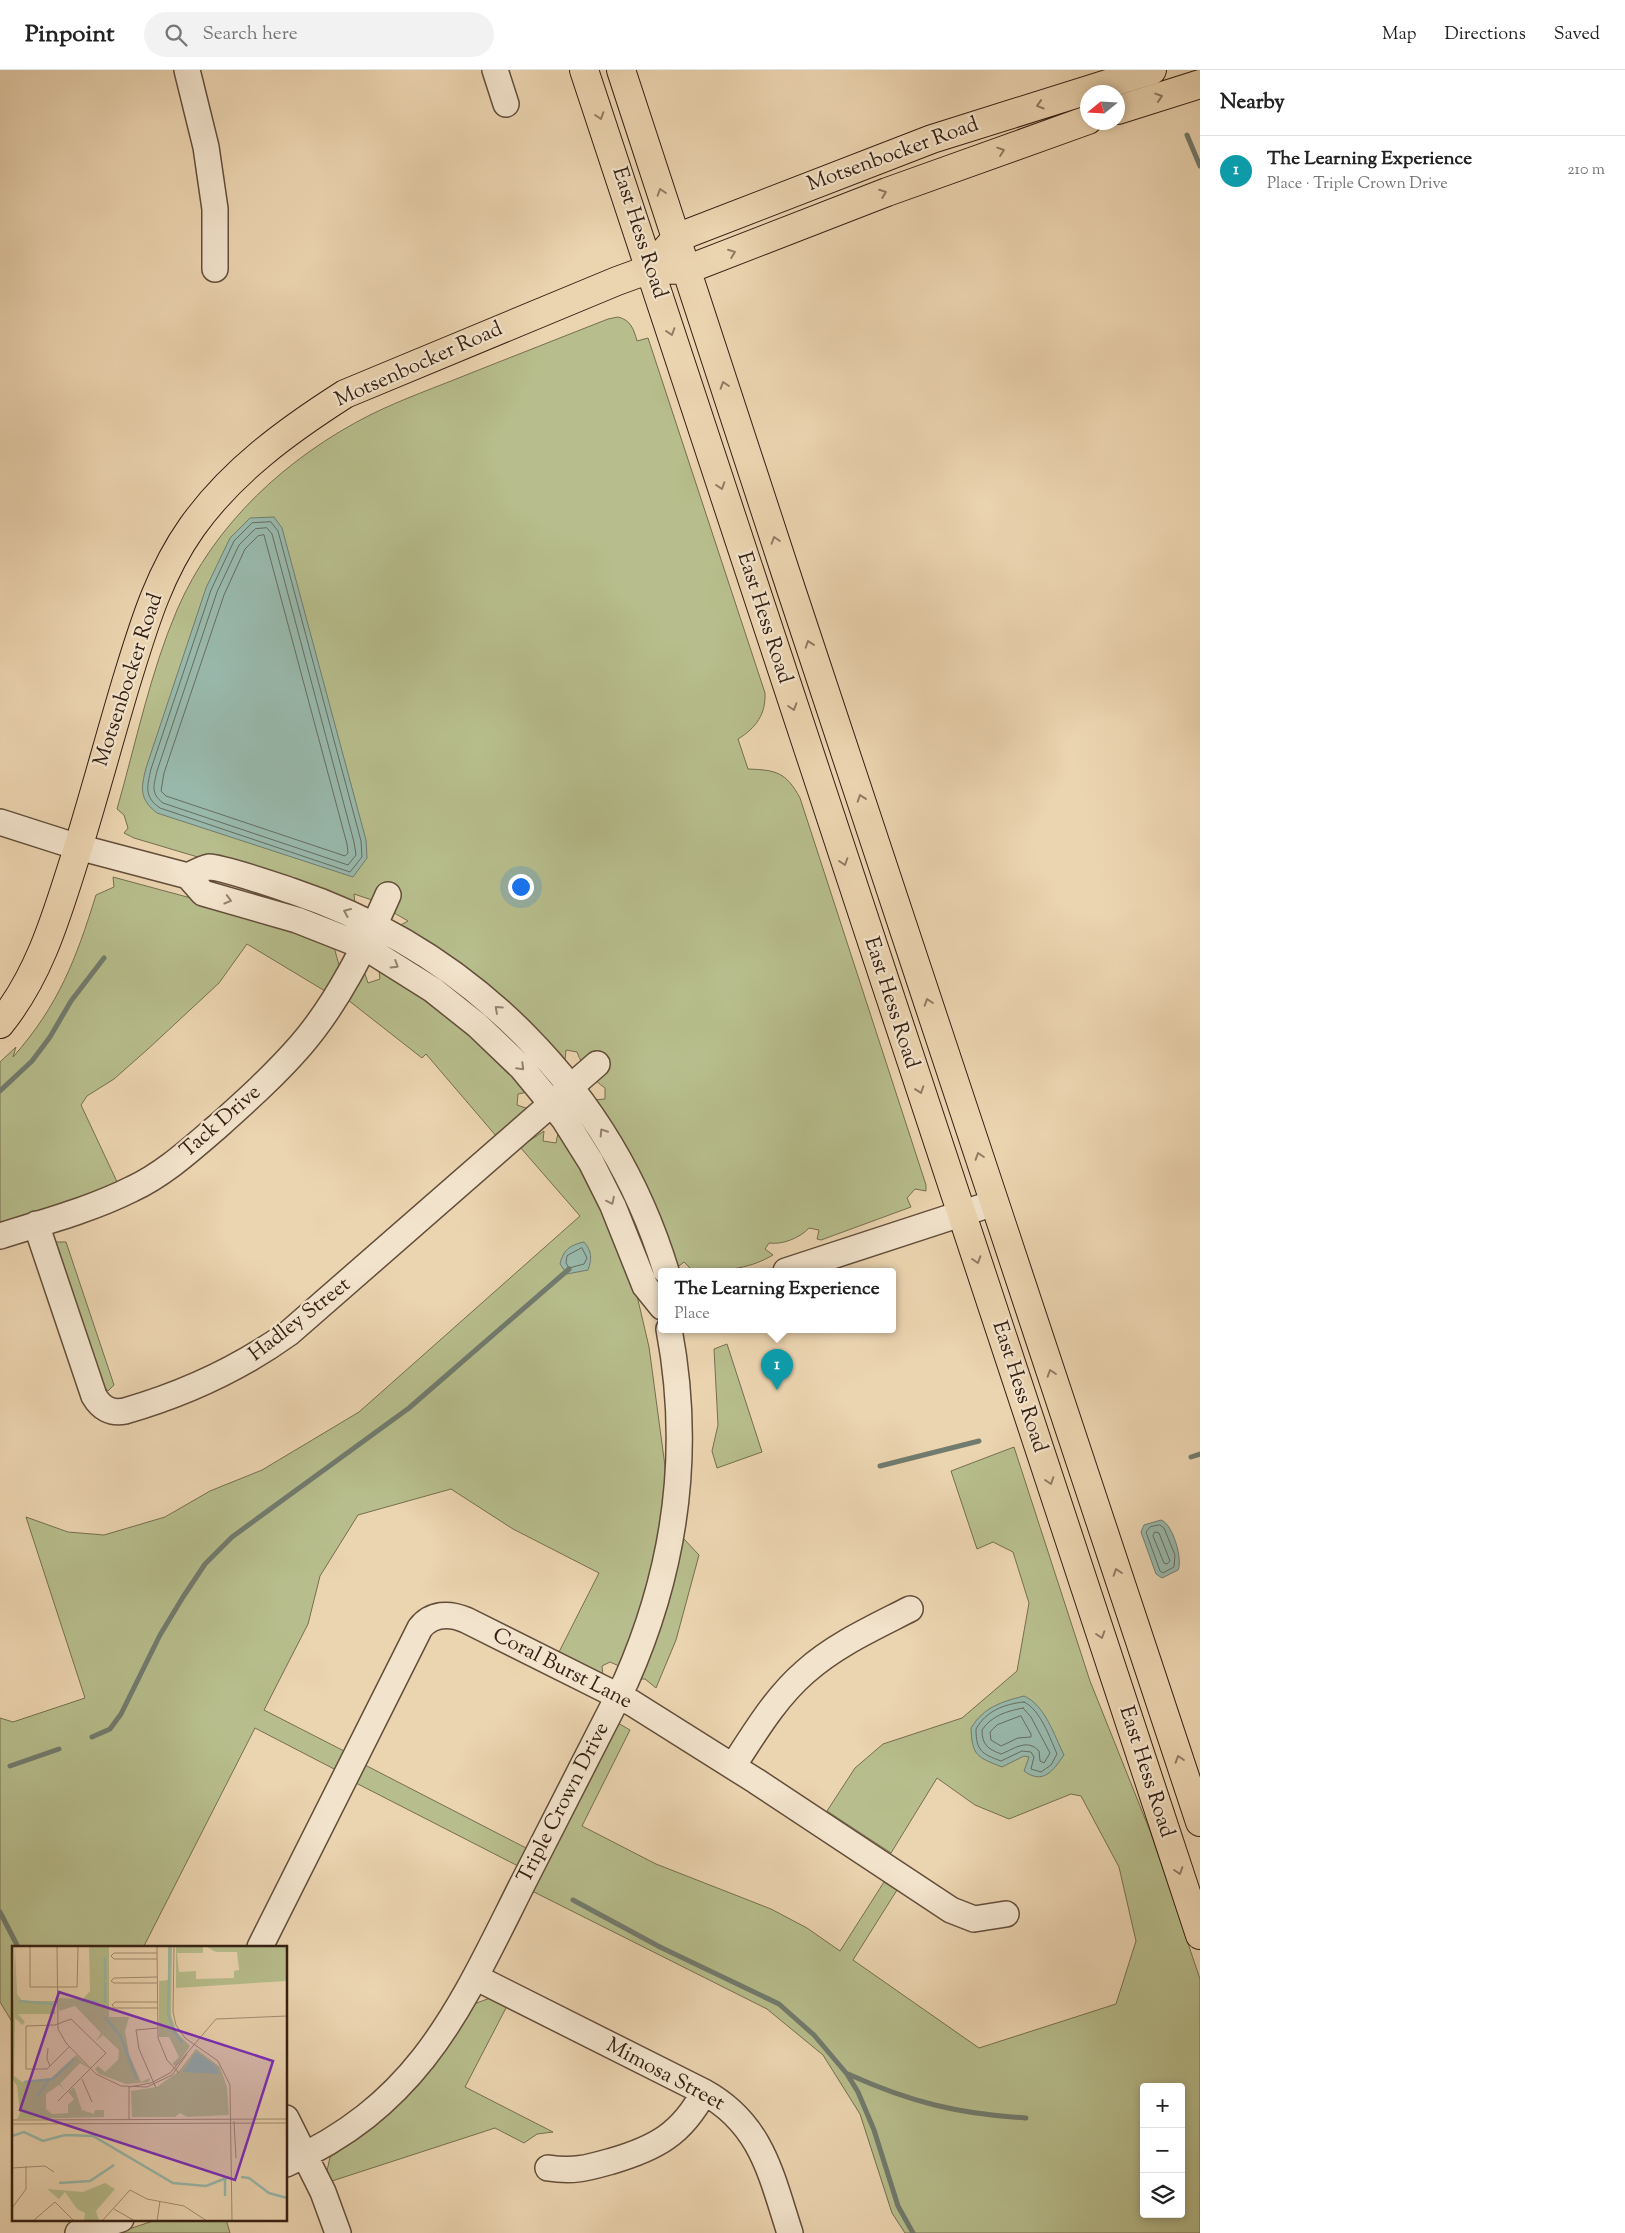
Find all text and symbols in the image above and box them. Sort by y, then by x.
search box [144,12,494,57]
text: Pinpoint [25,18,114,52]
icon: search [162,21,190,49]
text: Search here [202,21,298,48]
text: Map [1382,22,1417,48]
text: Directions [1445,22,1526,48]
text: Saved [1554,22,1600,48]
north arrow [1080,85,1125,130]
text: Nearby [1220,88,1285,118]
one-way arrow [1154,93,1162,103]
one-way arrow [1036,99,1044,109]
street label: Motsenbocker Road [803,110,983,200]
one-way arrow [594,112,604,120]
text: The Learning Experience [1267,146,1472,173]
one-way arrow [996,147,1005,157]
text: 1 [1233,159,1239,182]
text: 210 m [1567,159,1605,182]
street label: East Hess Road [604,163,674,303]
text: Place · Triple Crown Drive [1267,173,1448,196]
one-way arrow [656,188,666,196]
one-way arrow [878,189,887,200]
one-way arrow [727,249,736,259]
street label: Motsenbocker Road [330,315,508,415]
one-way arrow [665,327,675,335]
one-way arrow [720,382,730,390]
one-way arrow [716,482,726,490]
one-way arrow [770,536,780,544]
street label: East Hess Road [729,548,799,688]
street label: Motsenbocker Road [87,589,171,770]
one-way arrow [805,640,815,648]
one-way arrow [787,703,797,711]
one-way arrow [857,794,867,802]
one-way arrow [838,857,848,865]
your location [508,874,534,900]
one-way arrow [224,894,232,904]
one-way arrow [343,908,352,919]
street label: East Hess Road [856,933,926,1073]
one-way arrow [389,959,399,968]
one-way arrow [924,998,934,1006]
one-way arrow [494,1005,503,1014]
one-way arrow [515,1061,524,1070]
street label: Tack Drive [174,1078,268,1166]
one-way arrow [915,1085,925,1094]
one-way arrow [599,1128,609,1137]
one-way arrow [975,1153,985,1161]
one-way arrow [605,1196,615,1205]
one-way arrow [971,1255,981,1264]
popup [658,1268,896,1333]
street label: Hadley Street [243,1271,357,1369]
text: The Learning Experience [675,1276,880,1303]
text: Place [675,1303,710,1326]
street label: East Hess Road [984,1317,1054,1457]
pin: 1 [761,1349,793,1390]
one-way arrow [1047,1370,1057,1378]
one-way arrow [1044,1476,1054,1484]
one-way arrow [1113,1568,1123,1576]
street label: Coral Burst Lane [487,1621,637,1717]
one-way arrow [1096,1630,1106,1639]
street label: East Hess Road [1111,1702,1181,1842]
street label: Triple Crown Drive [511,1718,617,1888]
one-way arrow [1175,1755,1185,1764]
one-way arrow [1173,1866,1183,1875]
inset map [12,1946,288,2220]
street label: Mimosa Street [600,2031,730,2119]
map controls [1140,2083,1185,2218]
button: + [1140,2083,1185,2128]
button: − [1140,2128,1185,2173]
button: layers [1140,2173,1185,2218]

